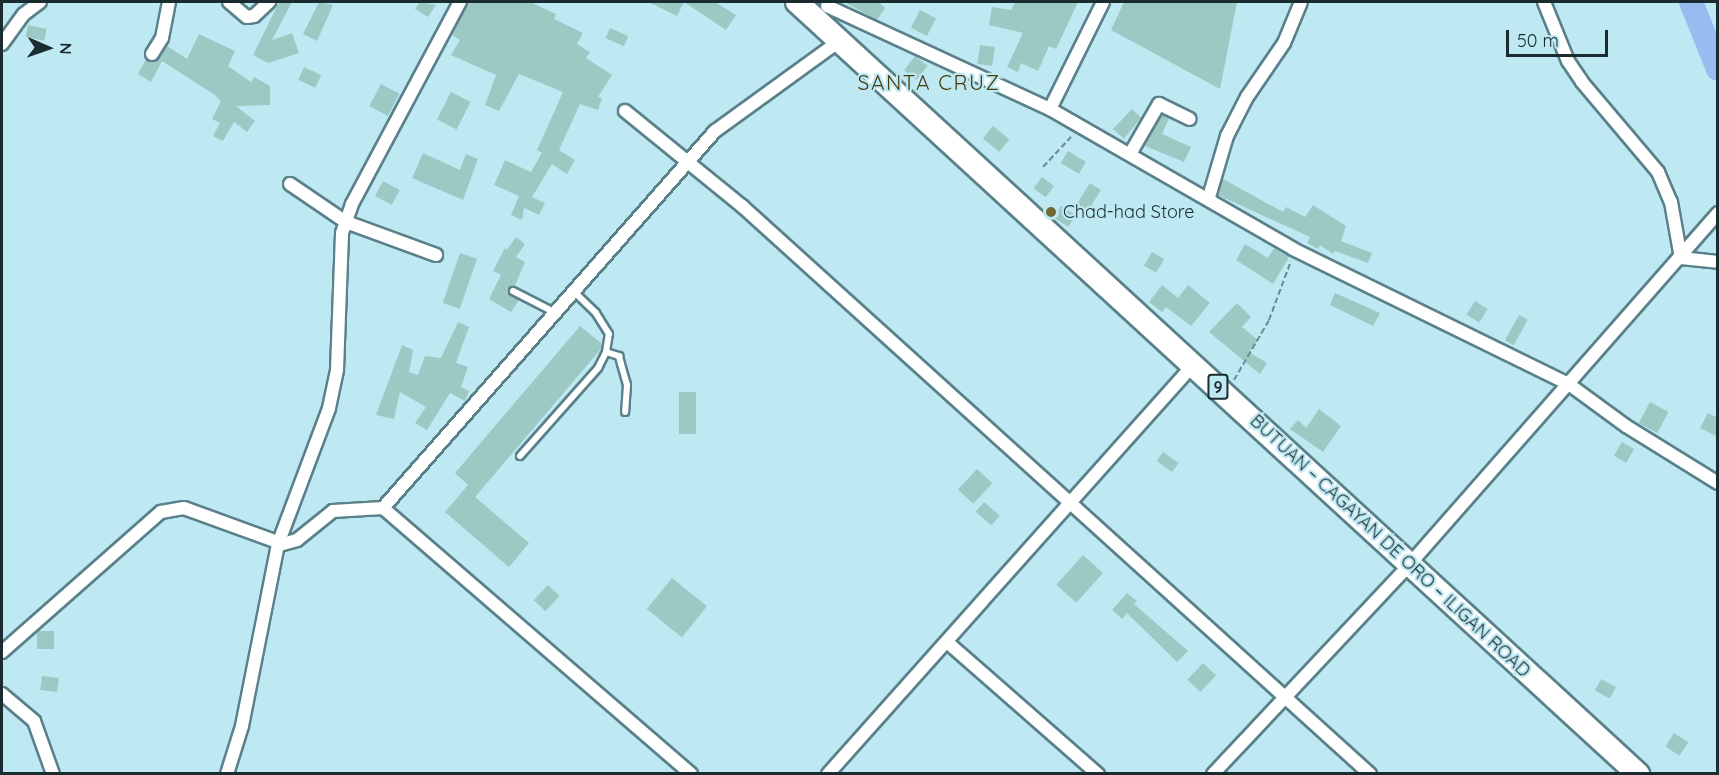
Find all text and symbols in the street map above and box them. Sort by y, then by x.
north arrow [18,18,78,78]
scale bar [1509,18,1611,56]
text: 50 m [1517,29,1559,52]
text: N [56,42,76,55]
district label: SANTA CRUZ [858,69,1000,95]
place label: Chad-had Store [1063,201,1194,223]
marker: Chad-had Store [1044,205,1058,219]
road number: 9 [1206,374,1230,400]
street label: BUTUAN – CAGAYAN DE ORO – ILIGAN ROAD [1246,410,1534,682]

